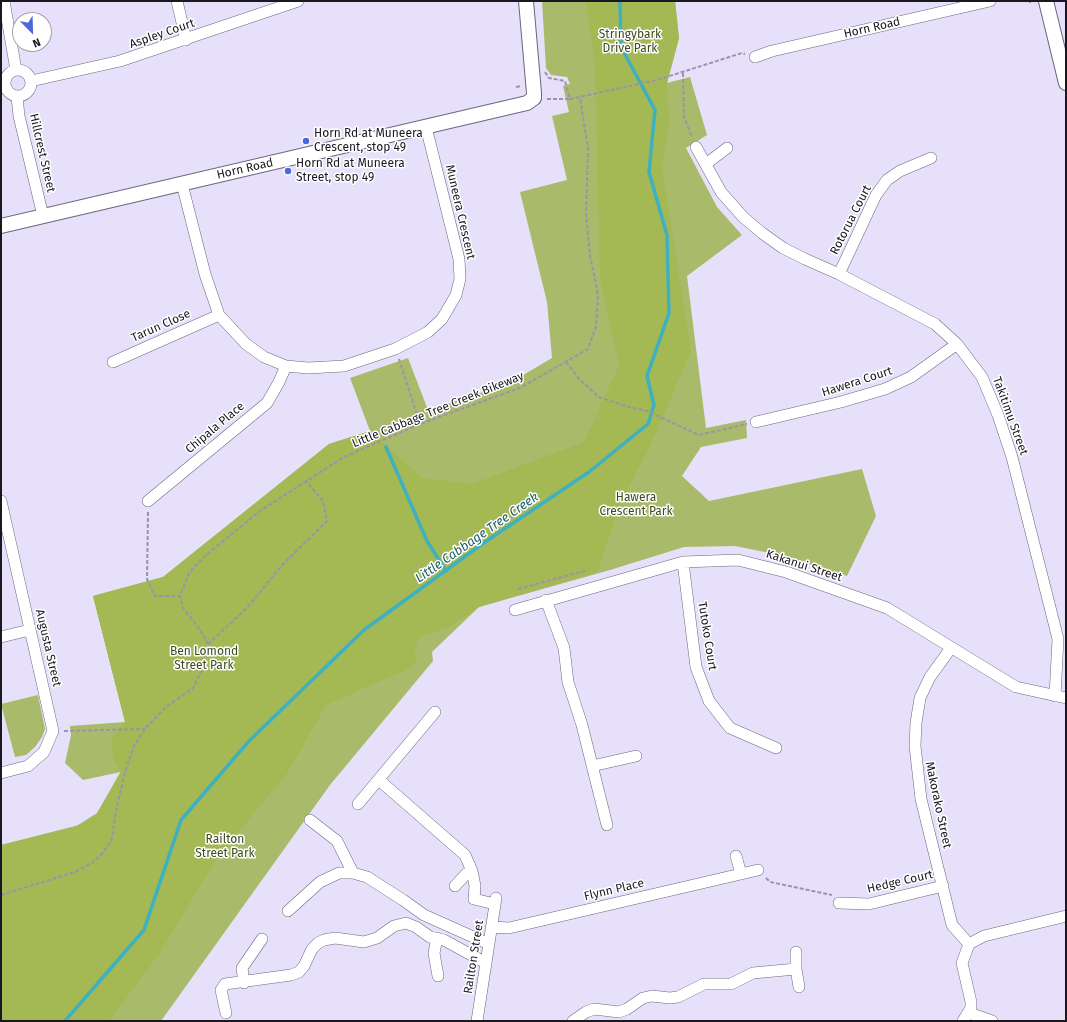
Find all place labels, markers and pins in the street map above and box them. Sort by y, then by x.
place label: Horn Rd at Muneera Crescent, stop 49 [314,127,423,155]
marker: Horn Rd at Muneera Crescent, stop 49 [301,136,311,146]
place label: Horn Rd at Muneera Street, stop 49 [296,157,405,185]
marker: Horn Rd at Muneera Street, stop 49 [283,166,293,176]

